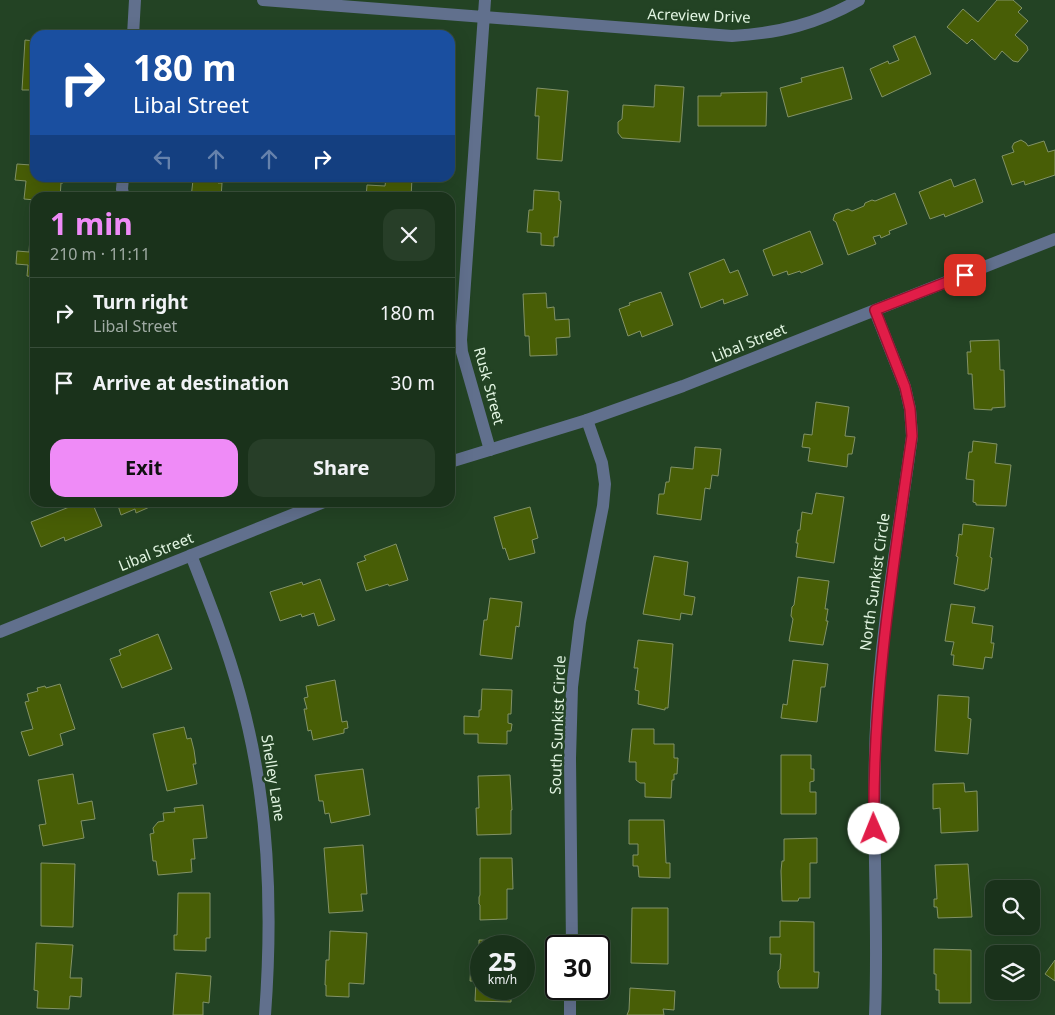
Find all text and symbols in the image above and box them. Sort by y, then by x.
street label: Acreview Drive [647,3,751,27]
text: 180 m [133,44,236,91]
icon: right [50,50,115,115]
text: Libal Street [133,89,249,119]
icon: left [149,145,177,173]
icon: ahead [202,145,230,173]
icon: ahead [255,145,283,173]
icon: right [308,145,336,173]
text: 1 min [50,203,133,244]
button: close [383,209,435,261]
text: 210 m · 11:11 [50,243,150,265]
pin [944,254,986,296]
icon: arrive [951,261,979,289]
text: Turn right [93,289,188,315]
icon: right [50,299,78,327]
text: 180 m [380,300,435,326]
text: Libal Street [93,315,177,337]
street label: Libal Street [708,318,790,366]
street label: Rusk Street [470,345,510,427]
icon: arrive [50,369,78,397]
text: Arrive at destination [93,370,289,396]
text: 30 m [391,370,435,396]
button: Exit [50,439,238,497]
button: Share [248,439,435,497]
street label: North Sunkist Circle [854,512,894,652]
street label: Libal Street [115,527,197,575]
street label: South Sunkist Circle [545,655,569,795]
street label: Shelley Lane [257,733,291,823]
position arrow [847,802,899,854]
map controls [985,880,1040,1000]
button: search [985,880,1040,935]
speed limit sign: 30 [545,935,610,1000]
text: 25 [488,944,517,978]
button: layers [985,945,1040,1000]
text: km/h [488,971,517,988]

